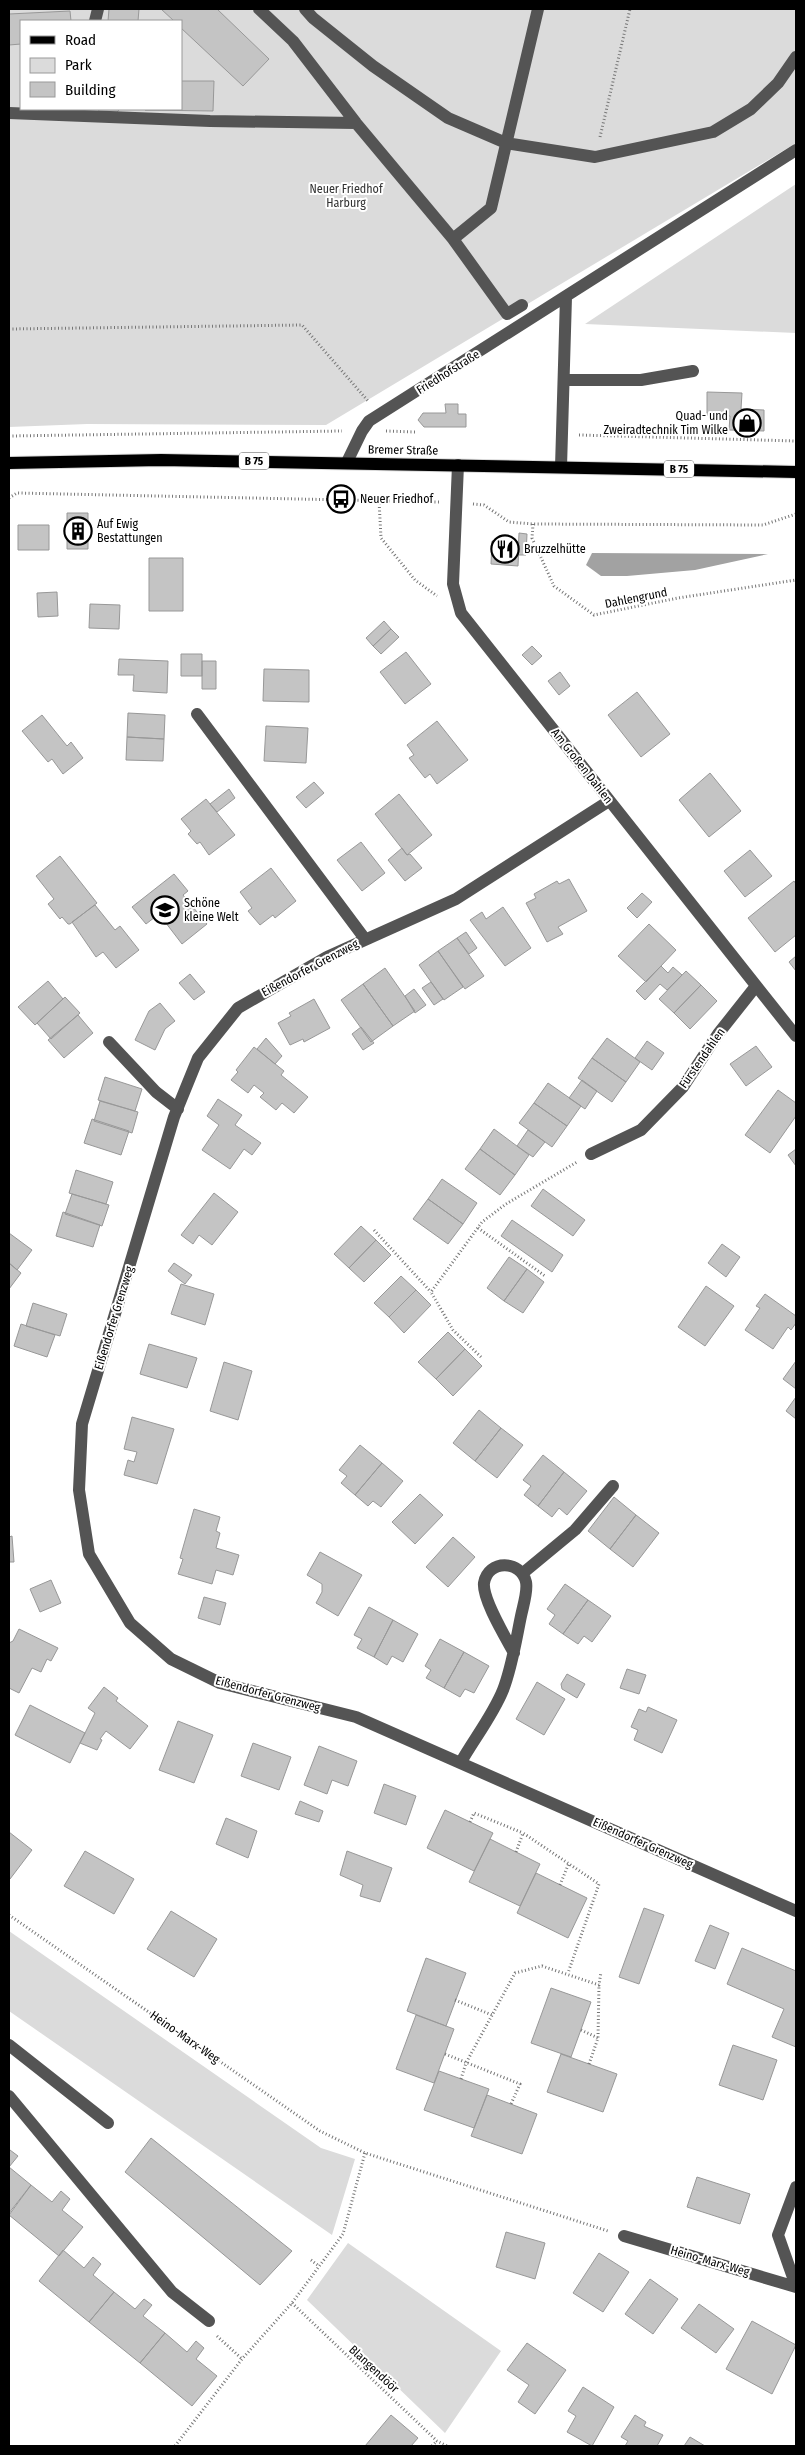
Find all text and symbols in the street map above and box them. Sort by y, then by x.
legend [20,20,182,110]
text: Road [65,31,96,49]
text: Park [65,56,92,74]
text: Building [65,81,116,99]
park label: Neuer Friedhof Harburg [309,182,384,210]
street label: Friedhofstraße [414,347,482,397]
shop icon: Quad- und Zweiradtechnik Tim Wilke [732,408,762,438]
place label: Quad- und Zweiradtechnik Tim Wilke [603,409,728,437]
street label: Bremer Straße [368,442,438,458]
road number: B 75 [239,452,269,470]
road number: B 75 [664,460,694,478]
bus stop icon: Neuer Friedhof [326,484,356,514]
place label: Neuer Friedhof [360,492,434,506]
building icon: Auf Ewig Bestattungen [63,516,93,546]
place label: Auf Ewig Bestattungen [97,517,163,545]
restaurant icon: Bruzzelhütte [490,534,520,564]
place label: Bruzzelhütte [524,542,586,556]
street label: Dahlengrund [604,585,668,611]
street label: Am Großen Dahlen [548,726,616,806]
school or university icon: Schöne kleine Welt [150,895,180,925]
place label: Schöne kleine Welt [184,896,239,924]
street label: Eißendorfer Grenzweg [259,936,361,1000]
street label: Fürstendahlen [676,1025,728,1091]
street label: Eißendorfer Grenzweg [92,1264,137,1372]
street label: Eißendorfer Grenzweg [214,1673,322,1715]
street label: Eißendorfer Grenzweg [591,1815,695,1871]
street label: Heino-Marx-Weg [148,2008,223,2066]
street label: Heino-Marx-Weg [669,2243,751,2279]
street label: Blangendöör [346,2342,402,2396]

